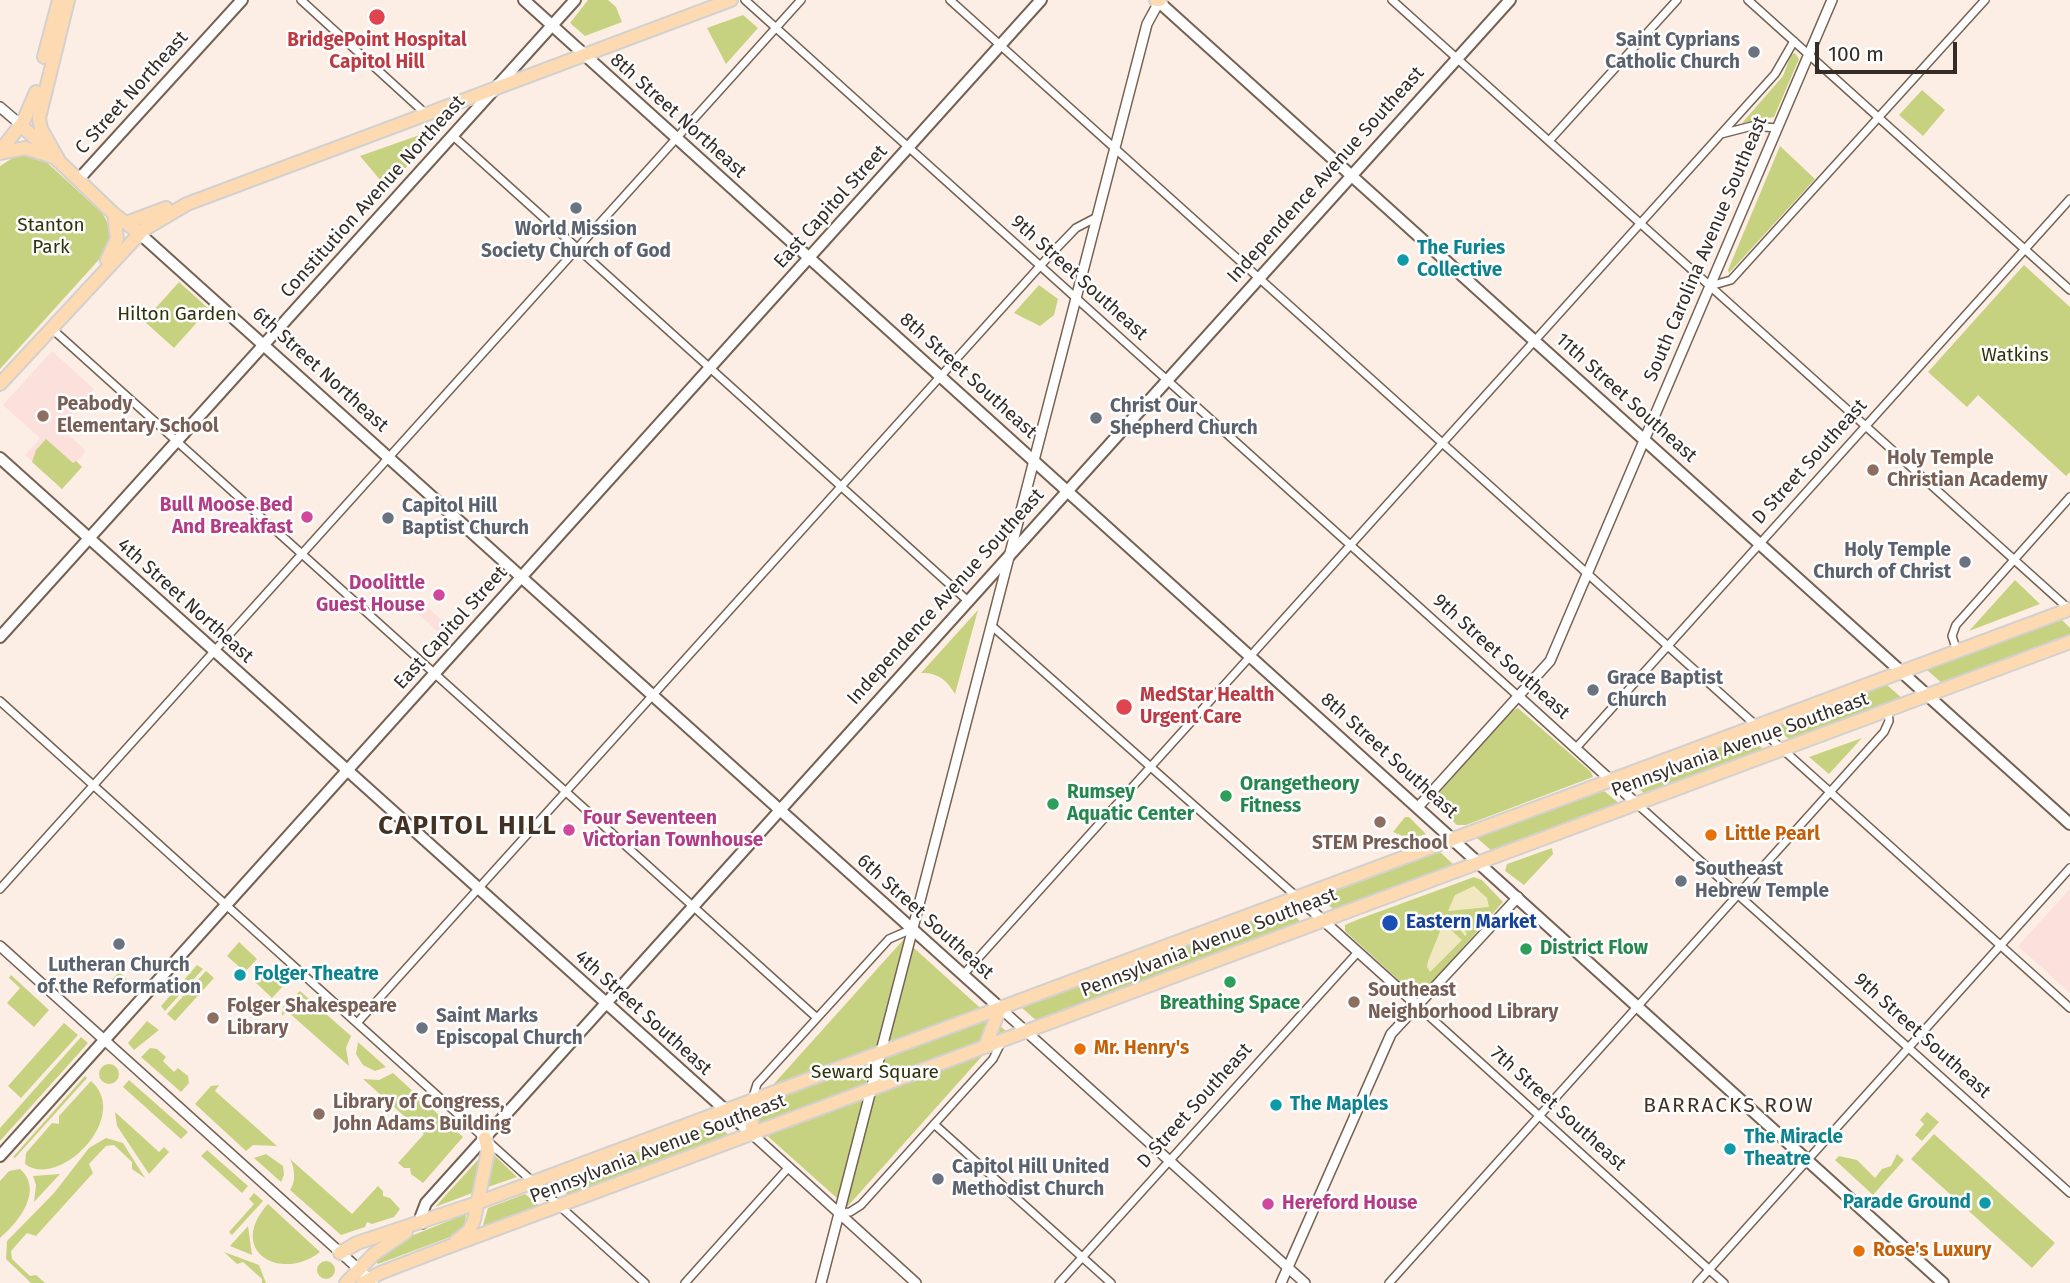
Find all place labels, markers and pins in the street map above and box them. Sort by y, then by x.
marker: BridgePoint Hospital Capitol Hill [367,7,387,27]
place label: BridgePoint Hospital Capitol Hill [287,30,467,74]
place label: Saint Cyprians Catholic Church [1605,30,1740,74]
marker: Saint Cyprians Catholic Church [1746,44,1762,60]
marker: World Mission Society Church of God [568,200,584,216]
place label: World Mission Society Church of God [481,219,671,263]
place label: The Furies Collective [1417,238,1505,282]
marker: The Furies Collective [1395,252,1411,268]
place label: Peabody Elementary School [57,394,219,438]
place label: Christ Our Shepherd Church [1110,396,1258,440]
marker: Peabody Elementary School [35,408,51,424]
marker: Christ Our Shepherd Church [1088,410,1104,426]
place label: Holy Temple Christian Academy [1887,448,2048,492]
marker: Holy Temple Christian Academy [1865,462,1881,478]
place label: Bull Moose Bed And Breakfast [160,495,293,539]
place label: Capitol Hill Baptist Church [402,496,529,540]
marker: Bull Moose Bed And Breakfast [299,509,315,525]
marker: Capitol Hill Baptist Church [380,510,396,526]
place label: Holy Temple Church of Christ [1813,540,1951,584]
marker: Holy Temple Church of Christ [1957,554,1973,570]
place label: Doolittle Guest House [316,573,425,617]
marker: Doolittle Guest House [431,587,447,603]
place label: Grace Baptist Church [1607,668,1723,712]
marker: Grace Baptist Church [1585,682,1601,698]
place label: MedStar Health Urgent Care [1140,685,1274,729]
marker: MedStar Health Urgent Care [1114,697,1134,717]
place label: Orangetheory Fitness [1240,774,1359,818]
place label: Rumsey Aquatic Center [1067,782,1194,826]
marker: Orangetheory Fitness [1218,788,1234,804]
marker: Rumsey Aquatic Center [1045,796,1061,812]
place label: Four Seventeen Victorian Townhouse [583,808,763,852]
marker: STEM Preschool [1372,814,1388,830]
marker: Four Seventeen Victorian Townhouse [561,822,577,838]
place label: Little Pearl [1725,824,1820,846]
marker: Little Pearl [1703,827,1719,843]
place label: STEM Preschool [1312,833,1448,855]
place label: Southeast Hebrew Temple [1695,859,1829,903]
marker: Southeast Hebrew Temple [1673,873,1689,889]
place label: Eastern Market [1406,912,1537,934]
marker: Eastern Market [1380,913,1400,933]
marker: Lutheran Church of the Reformation [111,936,127,952]
place label: District Flow [1540,938,1648,960]
marker: District Flow [1518,941,1534,957]
place label: Lutheran Church of the Reformation [37,955,201,999]
place label: Folger Theatre [254,964,379,986]
marker: Folger Theatre [232,967,248,983]
marker: Breathing Space [1222,974,1238,990]
place label: Southeast Neighborhood Library [1368,980,1558,1024]
place label: Breathing Space [1160,993,1300,1015]
marker: Southeast Neighborhood Library [1346,994,1362,1010]
place label: Folger Shakespeare Library [227,996,397,1040]
place label: Saint Marks Episcopal Church [436,1006,583,1050]
marker: Folger Shakespeare Library [205,1010,221,1026]
marker: Saint Marks Episcopal Church [414,1020,430,1036]
place label: Mr. Henry's [1094,1038,1189,1060]
marker: Mr. Henry's [1072,1041,1088,1057]
place label: Library of Congress, John Adams Building [333,1092,511,1136]
place label: The Maples [1290,1094,1388,1116]
marker: The Maples [1268,1097,1284,1113]
marker: Library of Congress, John Adams Building [311,1106,327,1122]
place label: The Miracle Theatre [1744,1127,1843,1171]
marker: The Miracle Theatre [1722,1141,1738,1157]
place label: Capitol Hill United Methodist Church [952,1157,1109,1201]
marker: Capitol Hill United Methodist Church [930,1171,946,1187]
place label: Parade Ground [1843,1192,1971,1214]
place label: Hereford House [1282,1193,1418,1215]
marker: Parade Ground [1977,1195,1993,1211]
marker: Hereford House [1260,1196,1276,1212]
place label: Rose's Luxury [1873,1240,1991,1262]
marker: Rose's Luxury [1851,1243,1867,1259]

